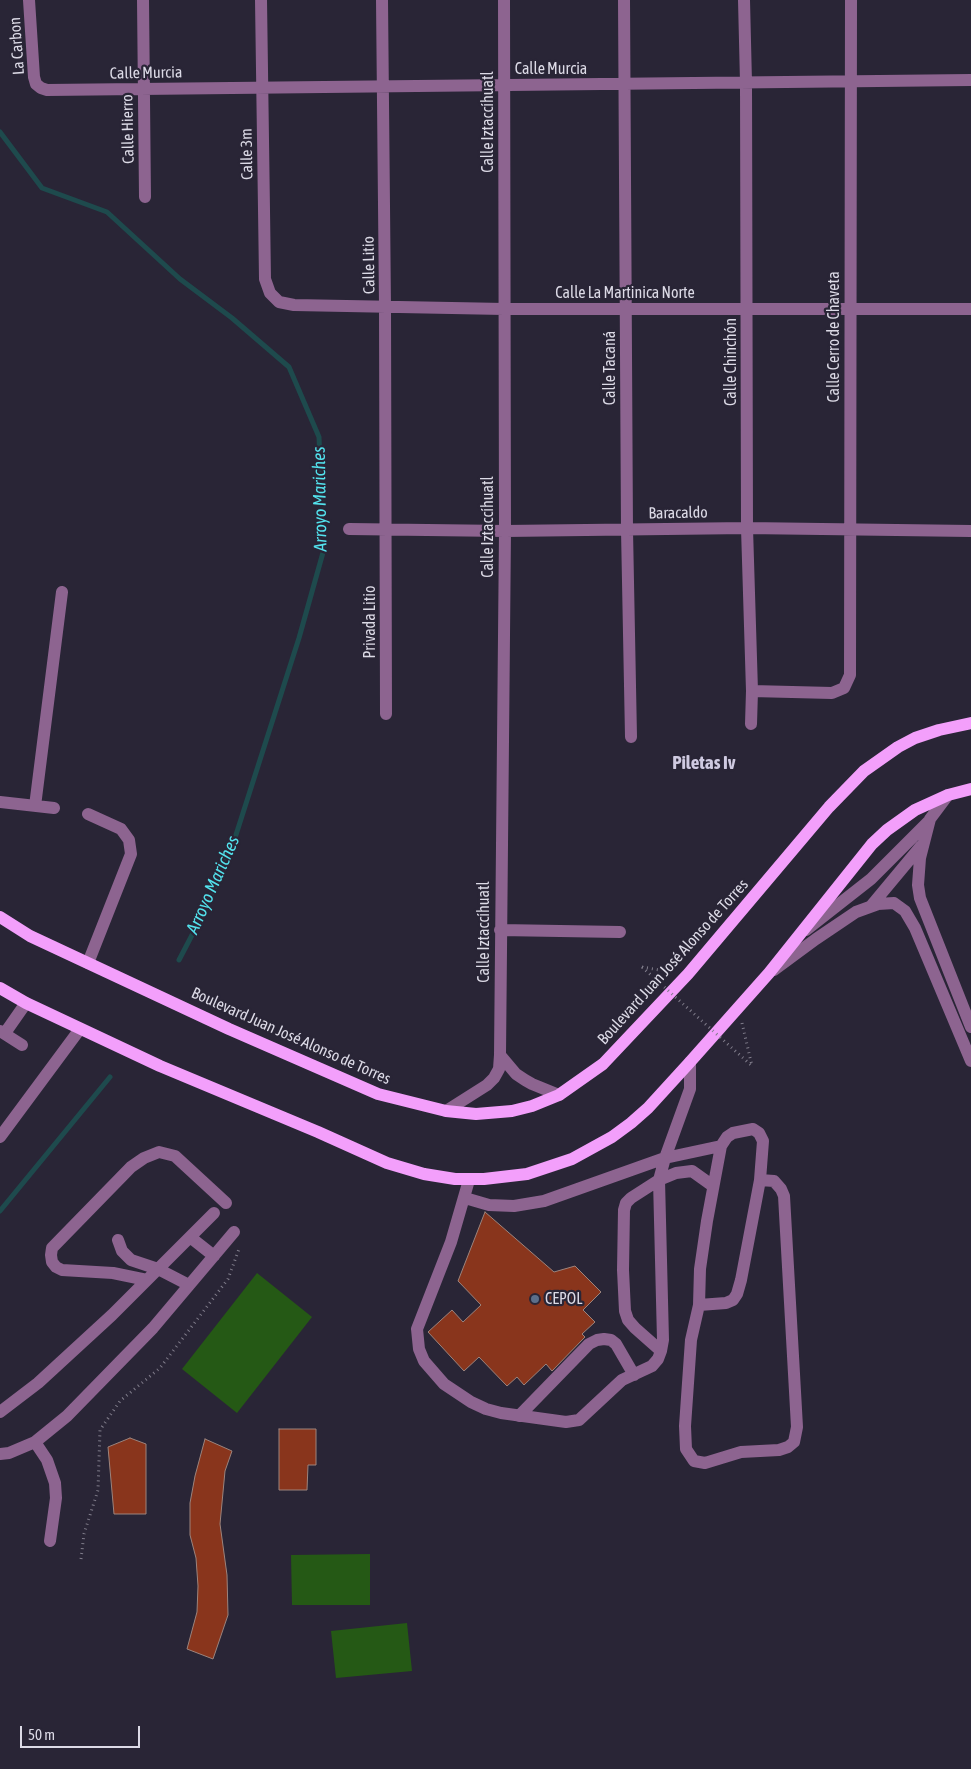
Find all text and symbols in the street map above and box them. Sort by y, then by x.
street label: La Carbon [5,16,29,76]
street label: Calle Murcia [515,59,587,79]
street label: Calle Murcia [110,63,182,83]
street label: Calle Iztaccíhuatl [478,71,498,173]
street label: Calle Hierro [118,94,138,164]
street label: Calle 3m [237,128,257,180]
street label: Calle Litio [359,236,379,294]
street label: Calle Cerro de Chaveta [824,271,844,403]
street label: Calle La Martinica Norte [555,283,695,303]
street label: Calle Chinchón [721,318,741,406]
street label: Calle Tacaná [600,331,620,405]
water label: Arroyo Mariches [308,446,332,552]
street label: Calle Iztaccíhuatl [478,476,498,578]
street label: Baracaldo [648,503,708,523]
street label: Privada Litio [360,585,380,659]
district label: Piletas Iv [672,752,736,774]
water label: Arroyo Mariches [182,833,244,937]
street label: Boulevard Juan José Alonso de Torres [594,875,752,1049]
street label: Calle Iztaccíhuatl [474,881,494,983]
street label: Boulevard Juan José Alonso de Torres [188,983,394,1089]
place label: CEPOL [545,1289,582,1309]
marker: CEPOL [529,1293,541,1305]
scale bar [22,1716,142,1748]
text: 50 m [28,1726,55,1743]

